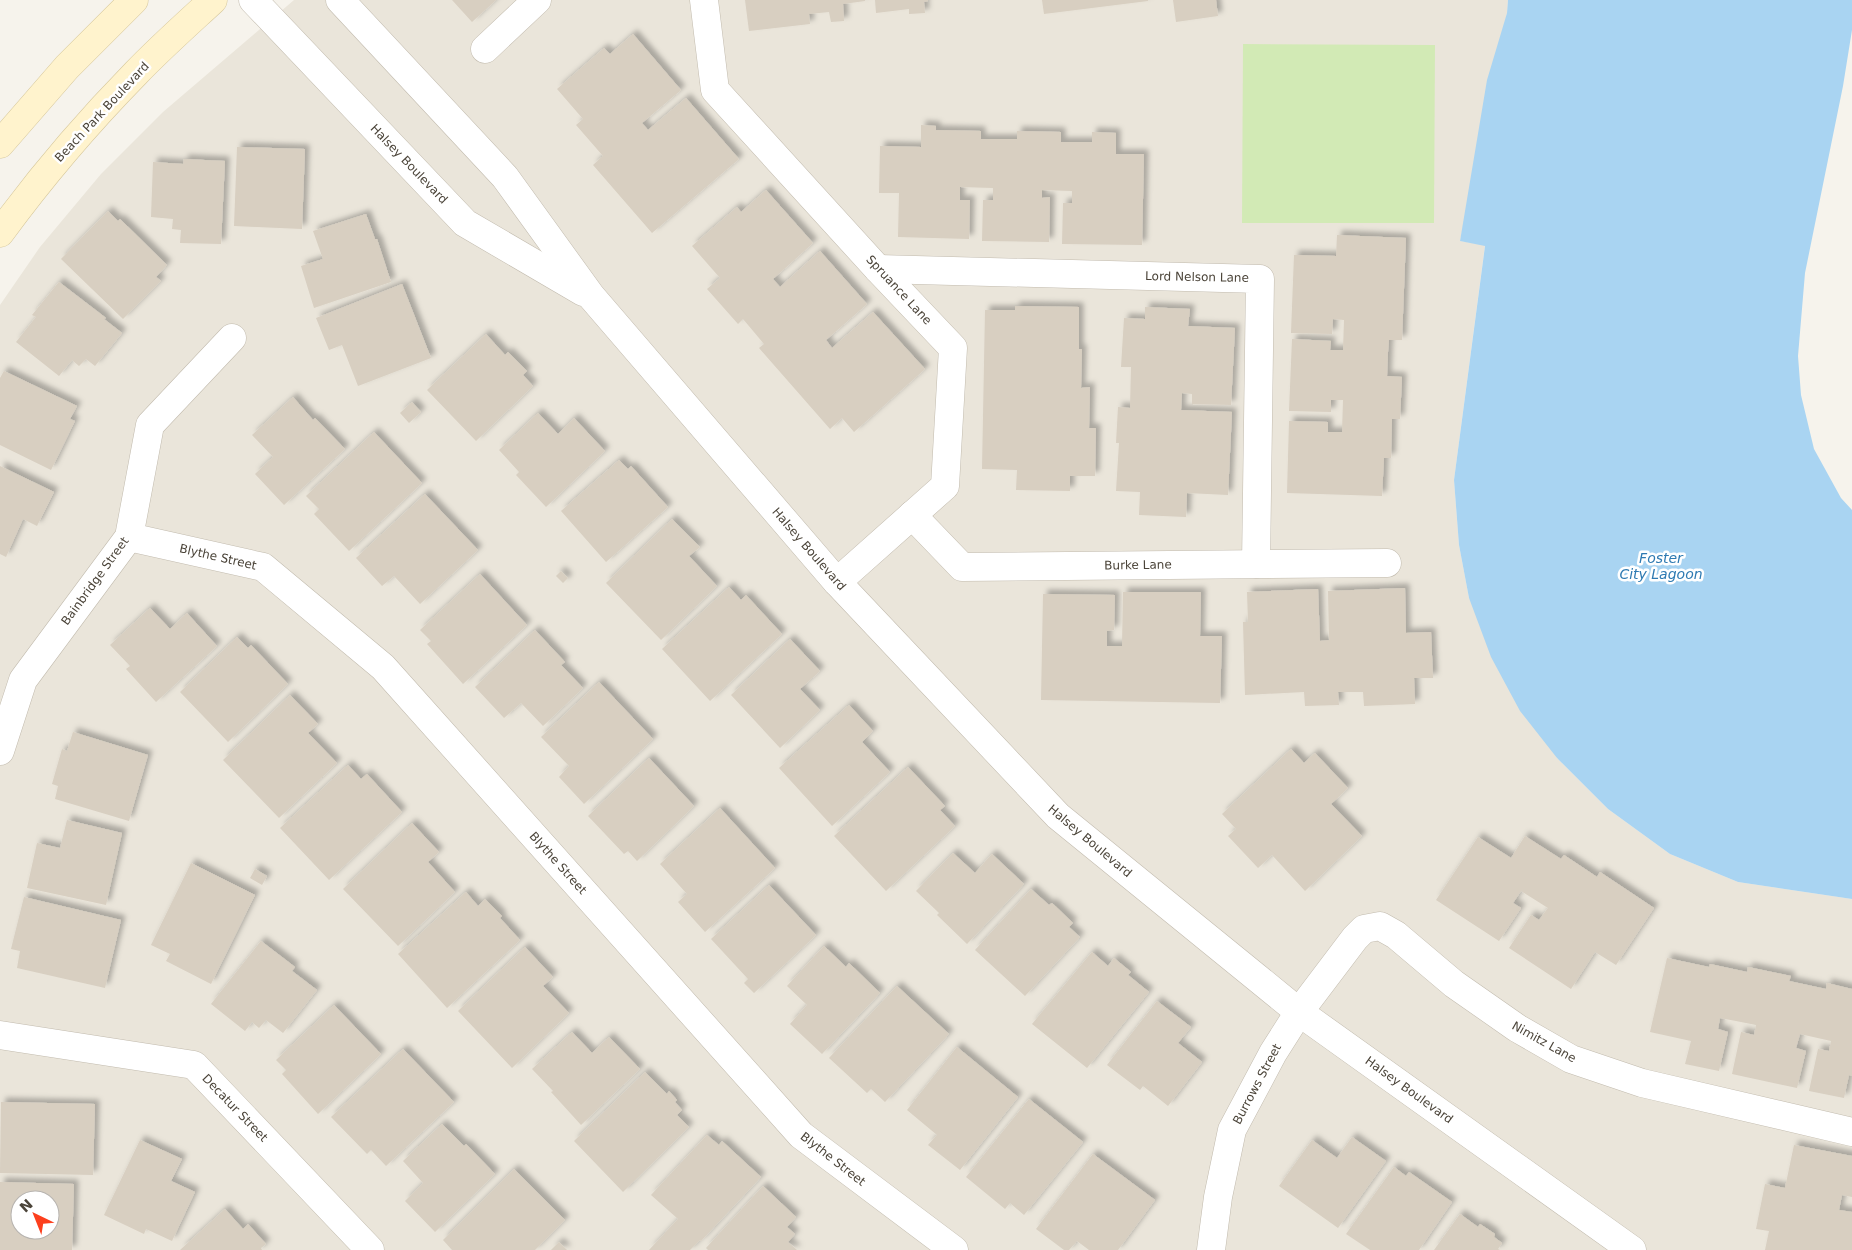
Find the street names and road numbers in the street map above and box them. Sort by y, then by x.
street label: Beach Park Boulevard [52,59,152,165]
street label: Halsey Boulevard [368,121,450,207]
street label: Spruance Lane [863,252,935,328]
street label: Lord Nelson Lane [1145,269,1249,285]
street label: Halsey Boulevard [769,505,849,593]
street label: Bainbridge Street [58,534,132,628]
street label: Blythe Street [178,541,258,573]
street label: Burke Lane [1104,557,1172,573]
street label: Halsey Boulevard [1045,802,1135,880]
street label: Blythe Street [526,829,590,897]
street label: Nimitz Lane [1509,1019,1579,1065]
street label: Burrows Street [1230,1041,1284,1127]
street label: Halsey Boulevard [1362,1053,1456,1127]
street label: Decatur Street [199,1071,271,1145]
street label: Blythe Street [798,1129,869,1189]

